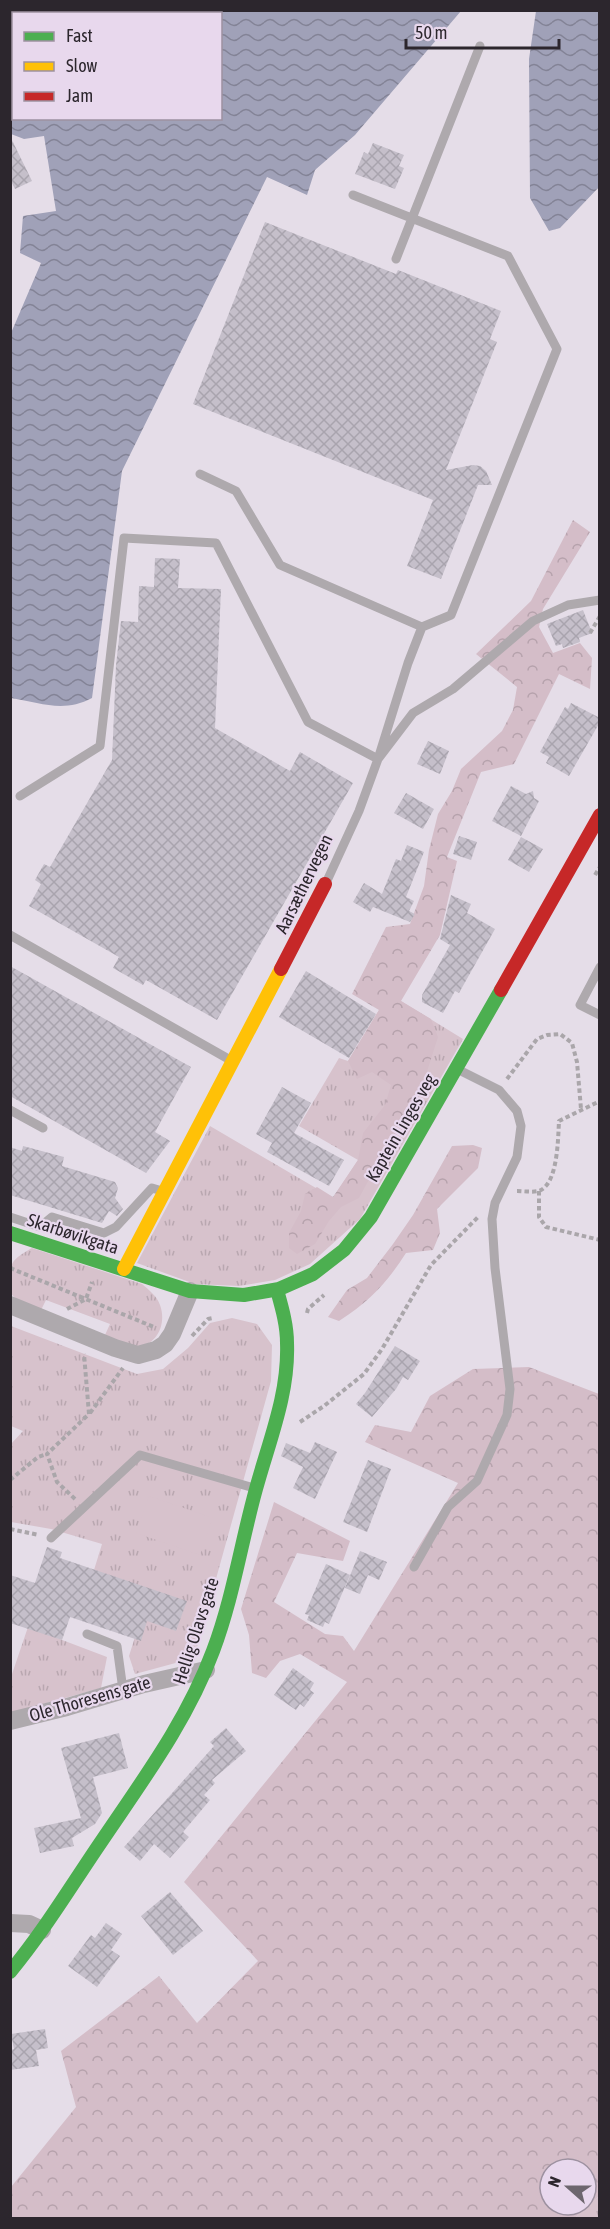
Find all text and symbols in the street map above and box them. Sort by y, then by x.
legend [12,12,222,120]
scale bar [406,12,559,50]
text: 50 m [415,22,447,43]
text: Fast [66,25,93,46]
text: Slow [66,55,97,76]
text: Jam [66,85,93,106]
street label: Aarsæthervegen [271,831,337,937]
street label: Kaptein Linges veg [361,1070,440,1185]
street label: Skarbøvikgata [25,1209,121,1258]
street label: Hellig Olavs gate [168,1575,223,1687]
street label: Ole Thoresens gate [27,1671,153,1726]
north arrow [538,2157,598,2217]
text: N [544,2174,564,2189]

